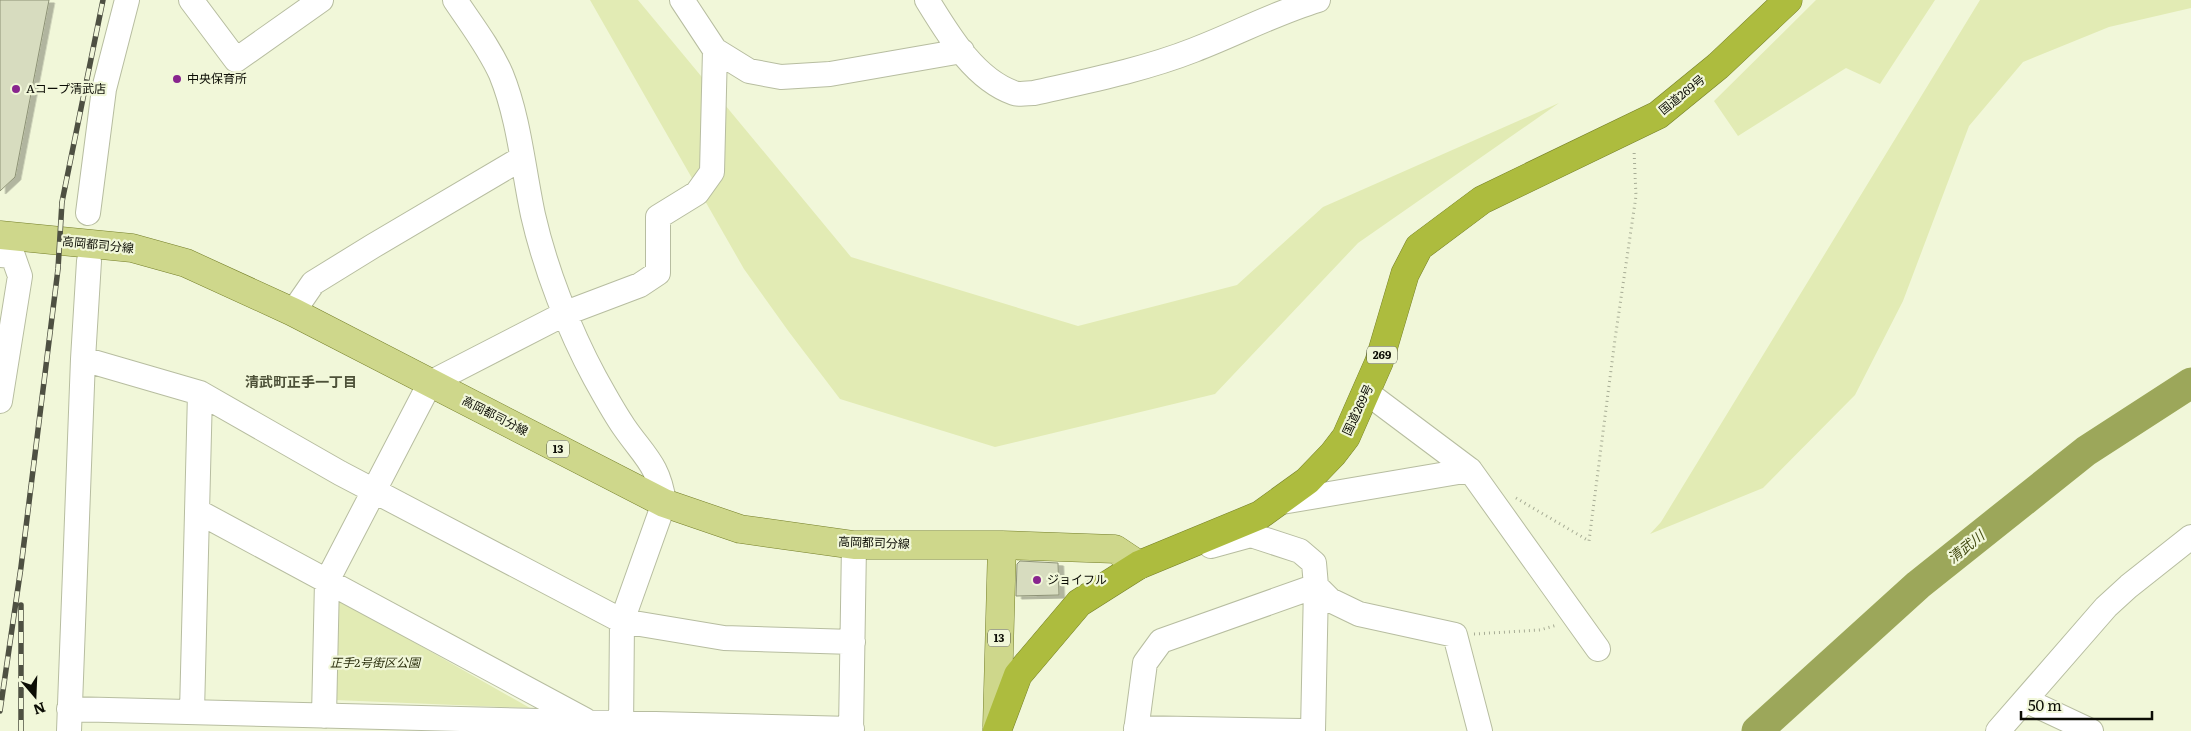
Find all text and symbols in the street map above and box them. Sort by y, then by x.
place label: 中央保育所 [187,69,247,87]
street label: 国道269号 [1654,70,1708,118]
marker: 中央保育所 [171,73,183,85]
place label: Aコープ清武店 [26,79,106,97]
marker: Aコープ清武店 [10,83,22,95]
street label: 高岡都司分線 [61,231,135,257]
road number: 269 [1367,346,1397,364]
district label: 清武町正手一丁目 [245,371,357,391]
street label: 国道269号 [1337,381,1377,438]
street label: 高岡都司分線 [459,391,532,439]
road number: 13 [547,440,569,458]
water label: 清武川 [1943,524,1990,567]
street label: 高岡都司分線 [838,532,910,552]
place label: ジョイフル [1047,570,1107,588]
marker: ジョイフル [1031,574,1043,586]
road number: 13 [988,630,1010,646]
park label: 正手2号街区公園 [330,653,422,671]
north arrow [10,671,60,721]
scale bar [2021,688,2152,720]
text: 50 m [2028,693,2062,716]
text: N [31,698,48,721]

